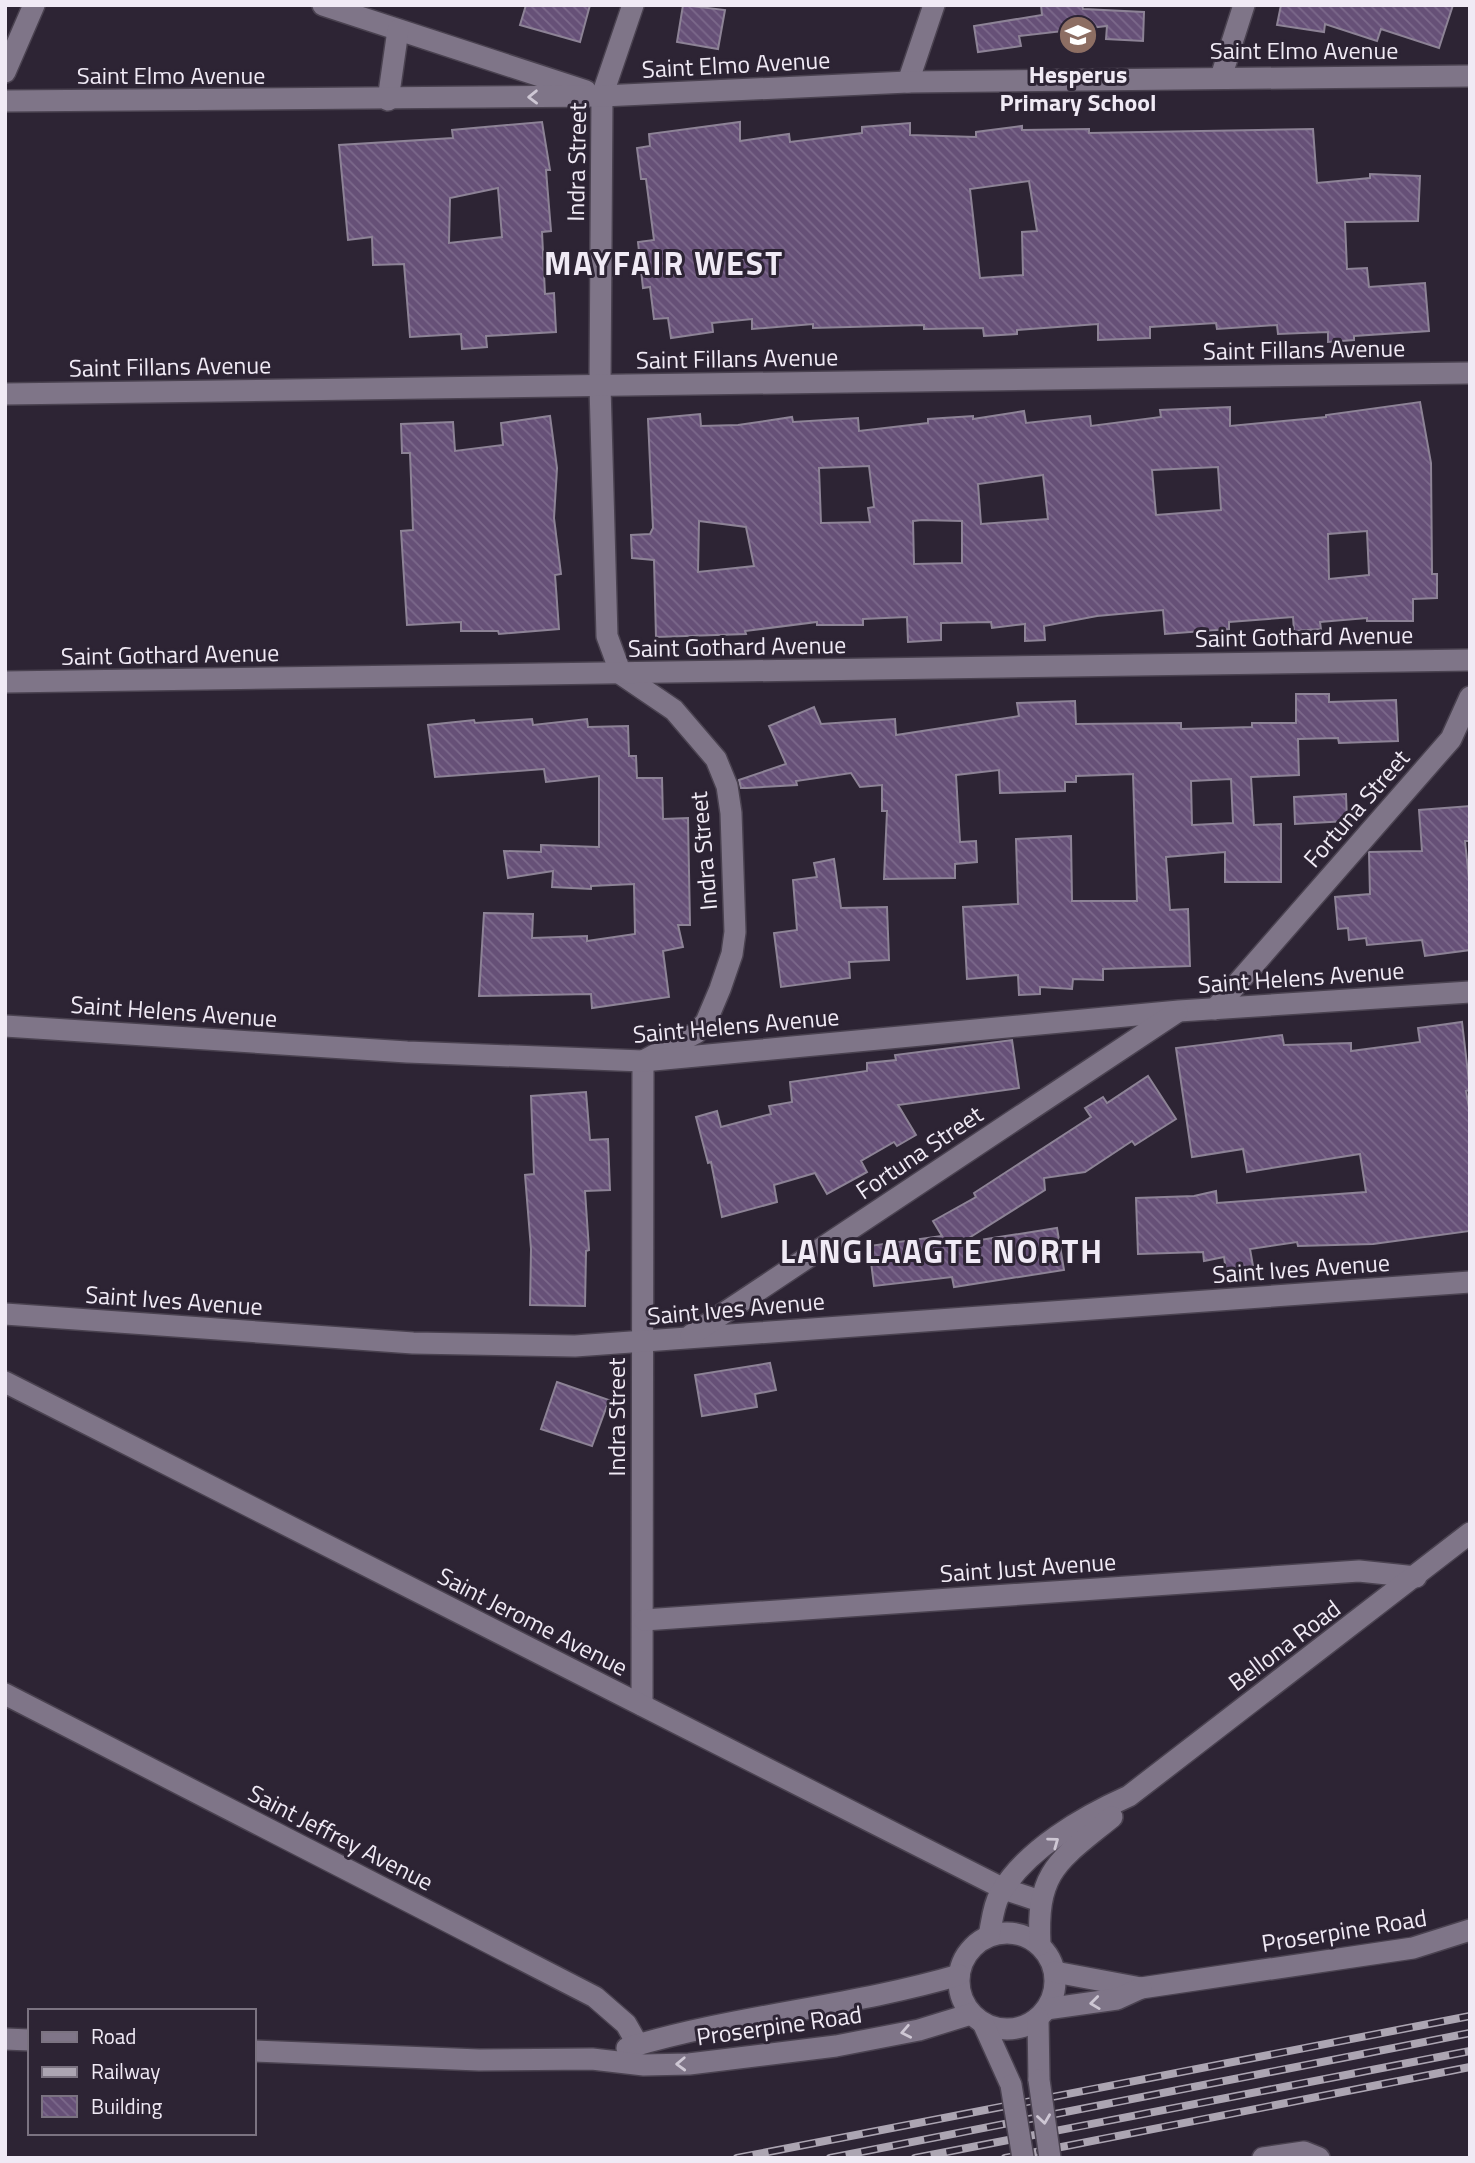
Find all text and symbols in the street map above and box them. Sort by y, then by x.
school or university icon: Hesperus Primary School [1057,14,1099,56]
street label: Saint Elmo Avenue [1210,32,1398,68]
street label: Saint Elmo Avenue [641,41,831,87]
place label: Hesperus Primary School [1000,56,1156,120]
street label: Saint Elmo Avenue [77,57,265,93]
one-way arrow [528,90,539,105]
street label: Indra Street [557,102,595,222]
district label: MAYFAIR WEST [544,239,784,287]
street label: Saint Fillans Avenue [1203,329,1405,369]
street label: Saint Fillans Avenue [636,338,838,378]
street label: Saint Fillans Avenue [69,346,271,386]
street label: Saint Gothard Avenue [1194,616,1414,656]
street label: Saint Gothard Avenue [627,626,847,666]
street label: Saint Gothard Avenue [60,634,280,674]
street label: Fortuna Street [1294,741,1418,875]
street label: Indra Street [680,790,726,912]
street label: Saint Helens Avenue [1196,952,1406,1002]
street label: Saint Helens Avenue [69,986,279,1036]
street label: Saint Helens Avenue [631,998,841,1052]
street label: Fortuna Street [848,1096,990,1208]
district label: LANGLAAGTE NORTH [780,1227,1104,1275]
street label: Saint Ives Avenue [1211,1244,1391,1292]
street label: Saint Ives Avenue [84,1276,264,1324]
street label: Saint Ives Avenue [646,1282,826,1334]
street label: Indra Street [598,1357,634,1476]
street label: Saint Just Avenue [939,1543,1117,1591]
street label: Saint Jerome Avenue [432,1558,634,1684]
street label: Bellona Road [1220,1591,1348,1699]
street label: Saint Jeffrey Avenue [242,1775,440,1899]
one-way arrow [1046,1838,1059,1850]
street label: Proserpine Road [1259,1899,1429,1961]
one-way arrow [1089,1995,1101,2010]
street label: Proserpine Road [694,1996,864,2054]
legend [28,2009,256,2135]
text: Road [91,2020,136,2052]
one-way arrow [900,2024,912,2039]
text: Railway [91,2055,160,2087]
one-way arrow [675,2057,686,2072]
text: Building [91,2090,163,2122]
one-way arrow [1037,2113,1052,2125]

